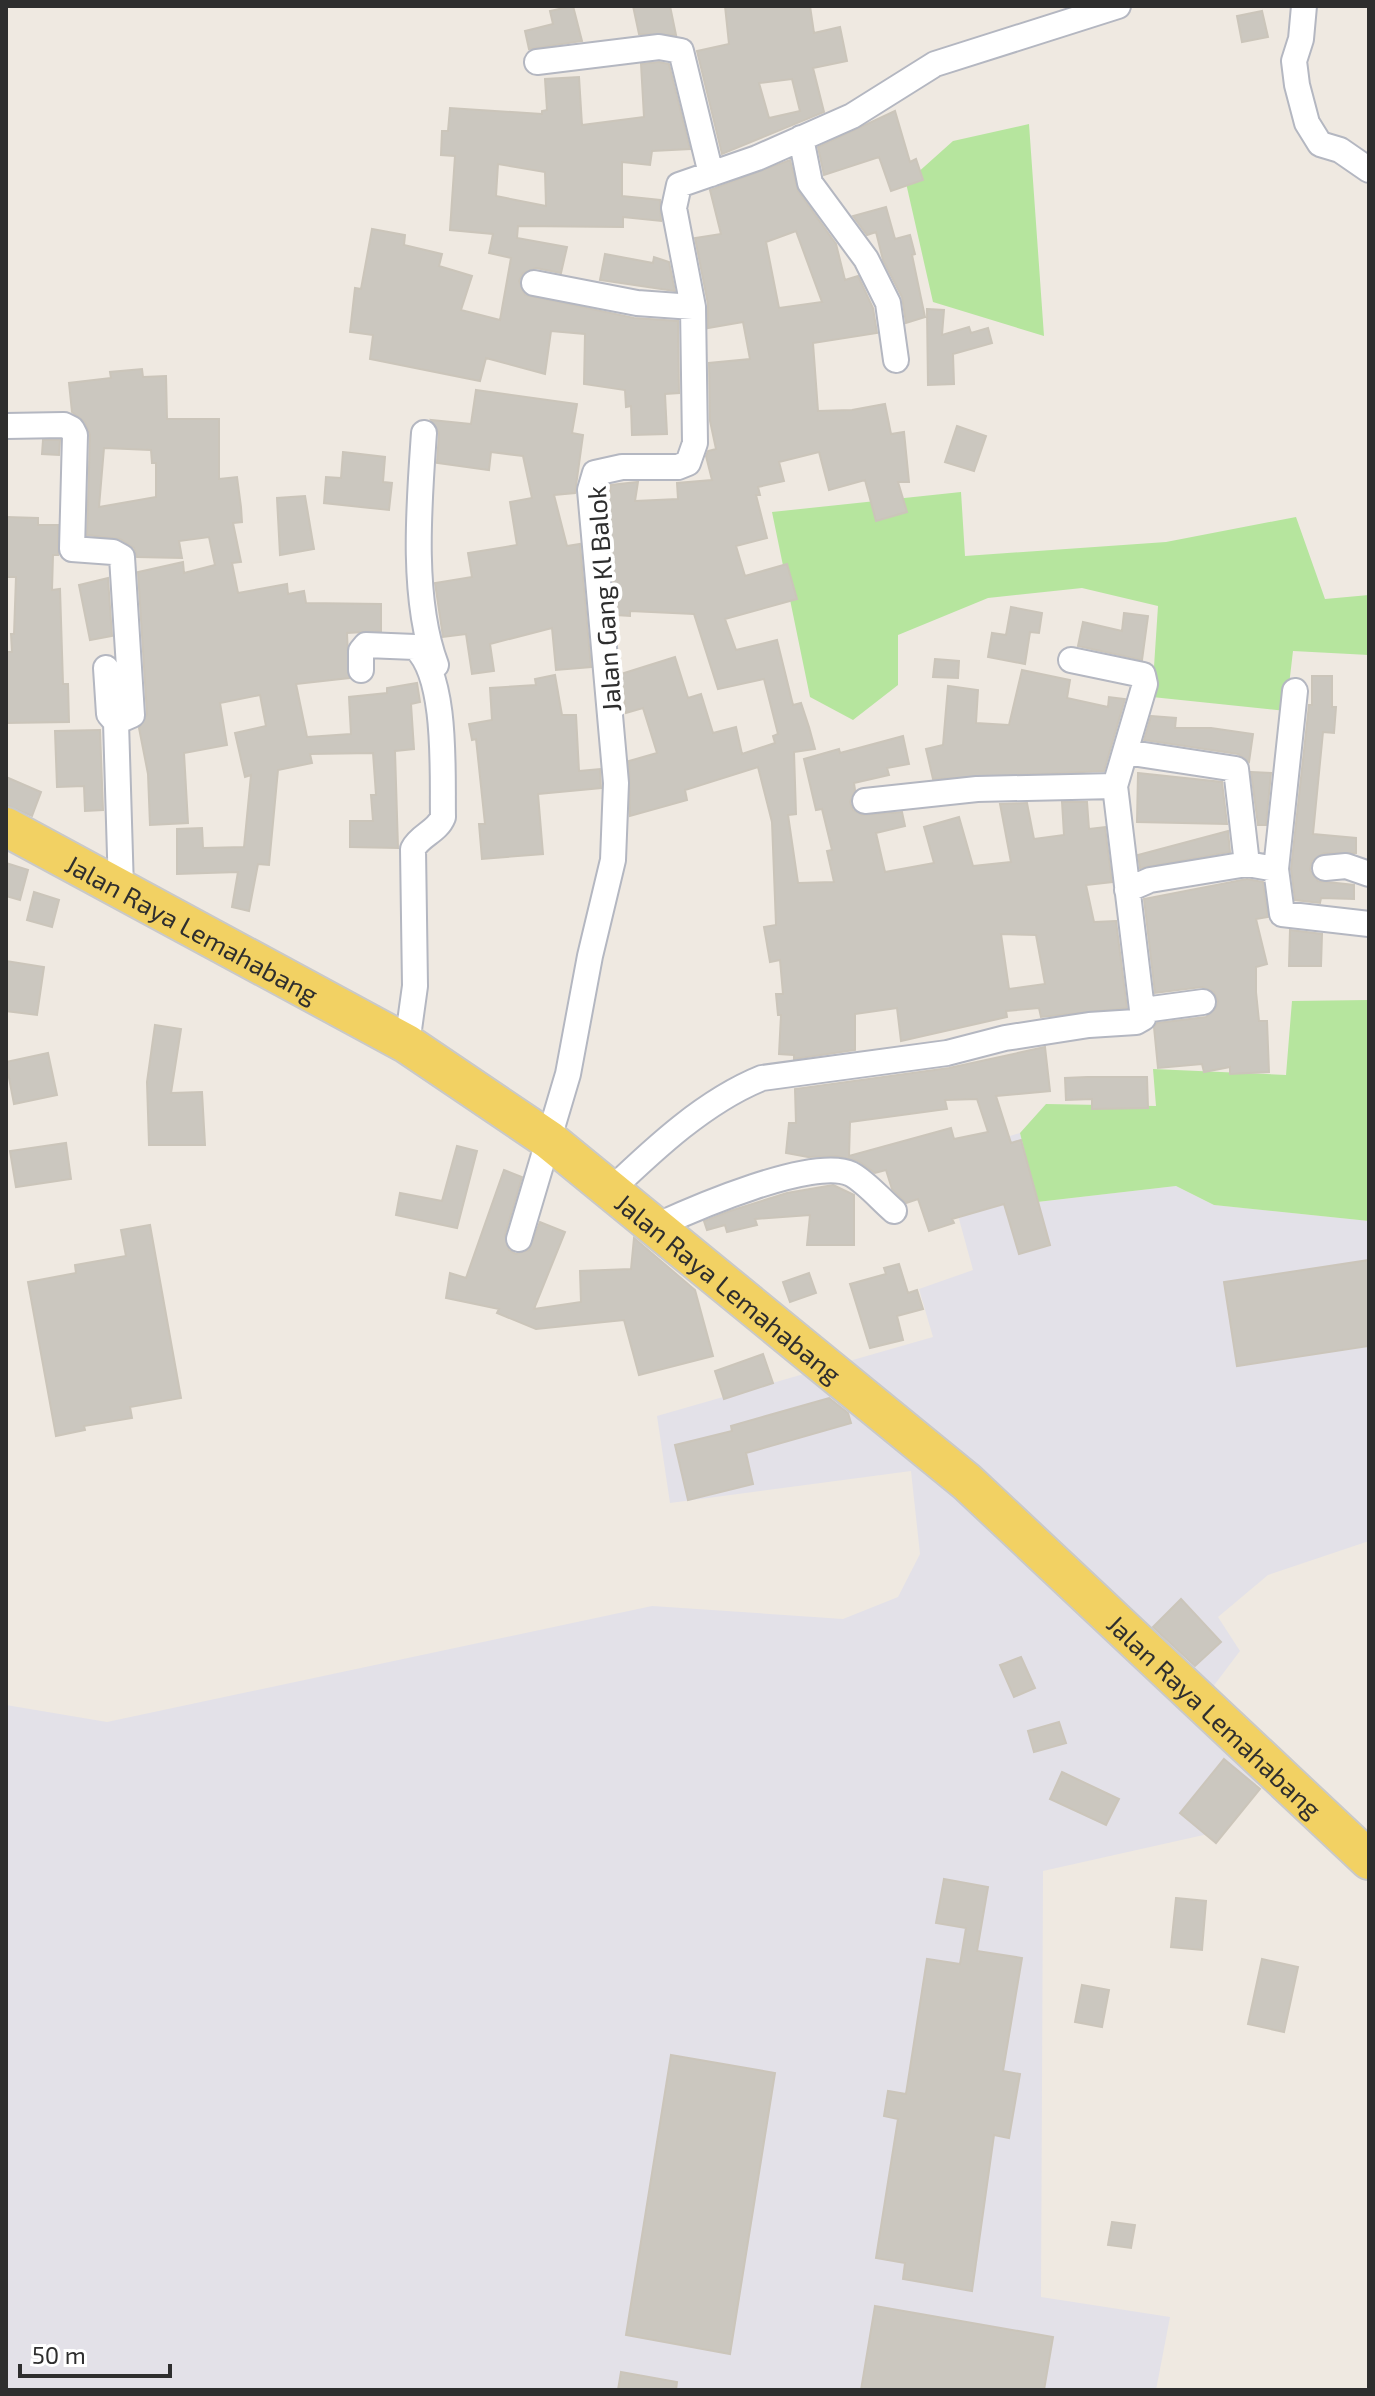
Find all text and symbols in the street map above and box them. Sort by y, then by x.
street label: Jalan Gang Kl Balok [580,485,626,713]
street label: Jalan Raya Lemahabang [61,847,324,1009]
street label: Jalan Raya Lemahabang [610,1186,848,1389]
street label: Jalan Raya Lemahabang [1102,1607,1329,1823]
scale bar [20,2328,170,2378]
text: 50 m [32,2340,86,2369]

